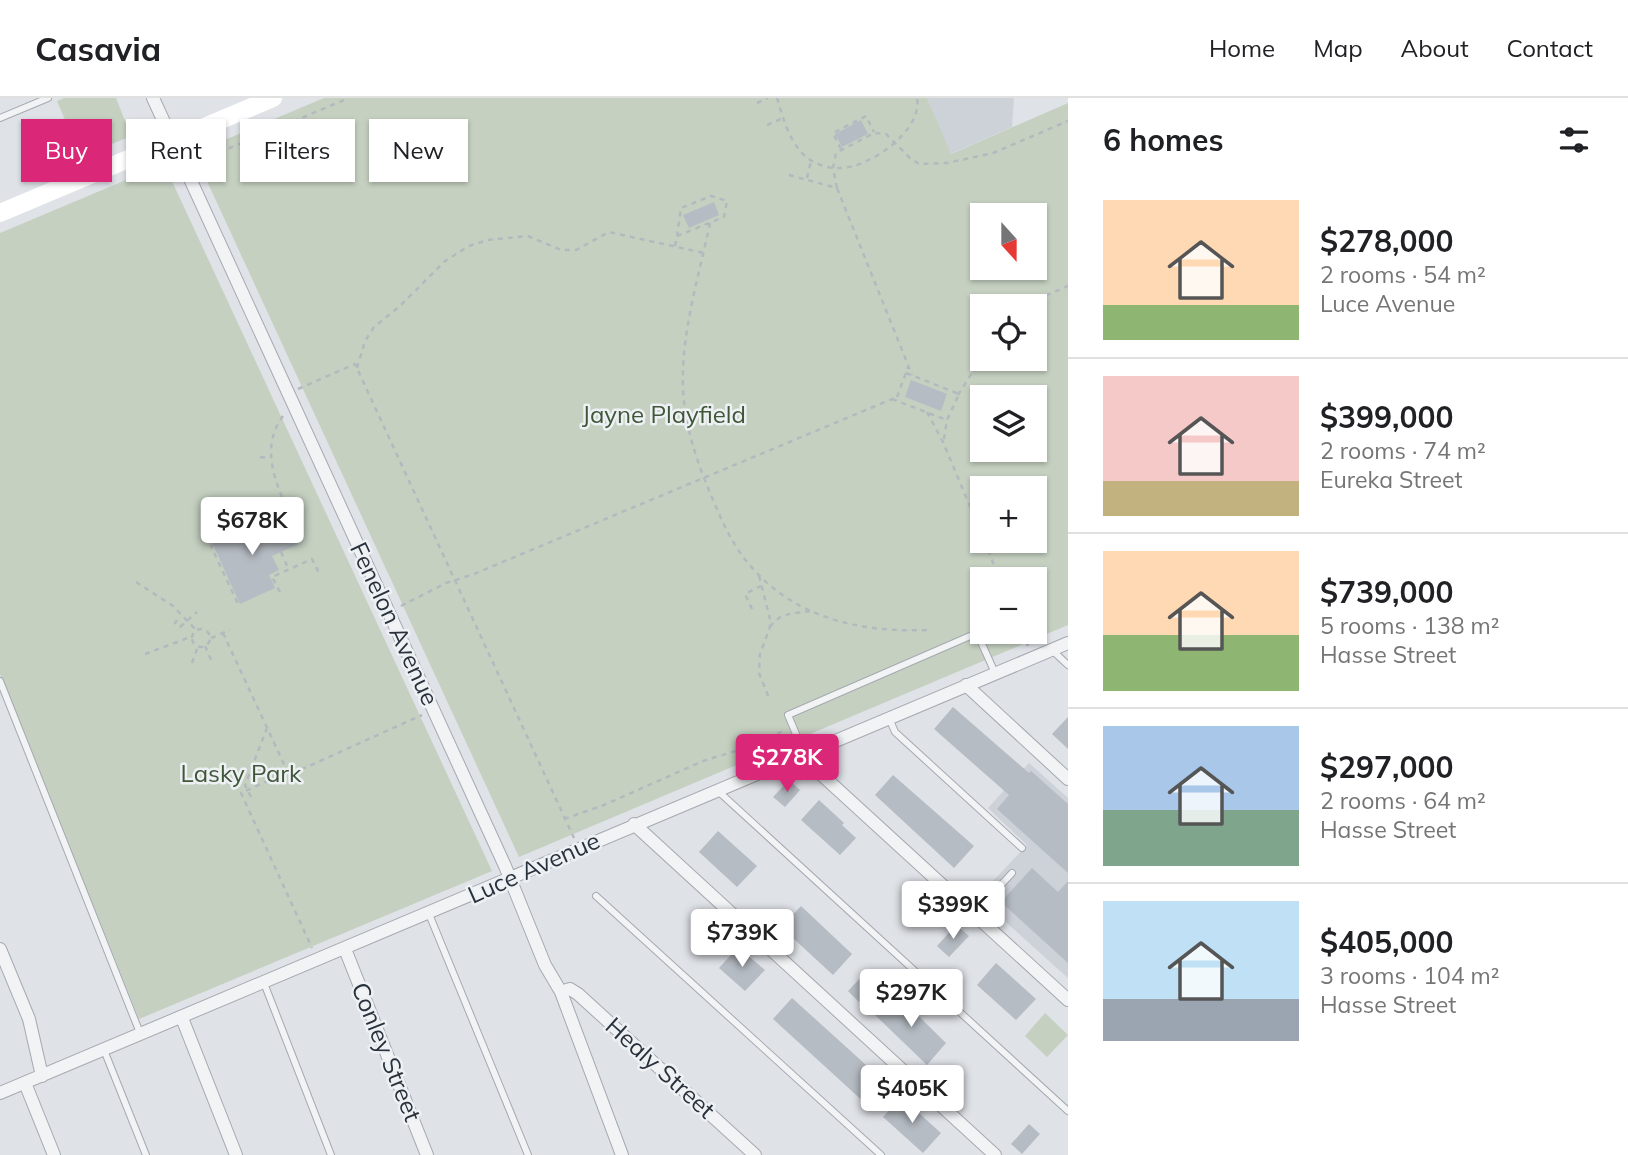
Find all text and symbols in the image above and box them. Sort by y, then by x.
text: Casavia [35,28,161,69]
text: Home [1209,33,1275,63]
text: Map [1313,33,1363,63]
text: About [1401,33,1469,63]
text: Contact [1507,33,1593,63]
chip: Buy [21,119,112,182]
chip: Rent [126,119,226,182]
chip: Filters [240,119,355,182]
chip: New [369,119,468,182]
text: 6 homes [1103,121,1224,159]
icon: filters [1555,121,1593,159]
north arrow [970,203,1046,280]
map controls [970,203,1047,644]
text: $278,000 [1320,222,1453,260]
icon: home [1159,228,1243,312]
text: 2 rooms · 54 m² [1320,260,1486,289]
text: Luce Avenue [1320,289,1455,318]
button: locate [970,294,1047,371]
button: layers [970,385,1047,462]
text: $399,000 [1320,398,1453,436]
park label: Jayne Playfield [582,399,746,429]
icon: home [1159,404,1243,488]
text: 2 rooms · 74 m² [1320,436,1486,465]
text: Eureka Street [1320,465,1463,494]
button: + [970,476,1047,553]
pin: $678K [203,498,301,557]
text: $678K [217,505,287,534]
street label: Fenelon Avenue [344,537,446,710]
button: − [970,567,1047,644]
text: $739,000 [1320,573,1453,611]
icon: home [1159,579,1243,663]
text: 5 rooms · 138 m² [1320,611,1500,640]
text: Hasse Street [1320,640,1456,669]
pin: $278K [738,734,836,794]
text: $278K [752,742,822,771]
text: $297,000 [1320,748,1453,786]
icon: home [1159,754,1243,838]
park label: Lasky Park [181,758,302,788]
text: 2 rooms · 64 m² [1320,786,1486,815]
text: Hasse Street [1320,815,1456,844]
street label: Luce Avenue [463,825,604,910]
pin: $399K [904,882,1002,941]
text: $399K [918,889,988,918]
pin: $739K [693,910,791,969]
text: $739K [707,917,777,946]
text: $405,000 [1320,923,1453,961]
icon: home [1159,929,1243,1013]
text: 3 rooms · 104 m² [1320,961,1500,990]
pin: $297K [862,970,960,1029]
text: $297K [876,977,946,1006]
street label: Conley Street [345,978,428,1126]
text: Hasse Street [1320,990,1456,1019]
street label: Healy Street [600,1010,722,1124]
pin: $405K [863,1066,961,1125]
text: $405K [877,1073,947,1102]

